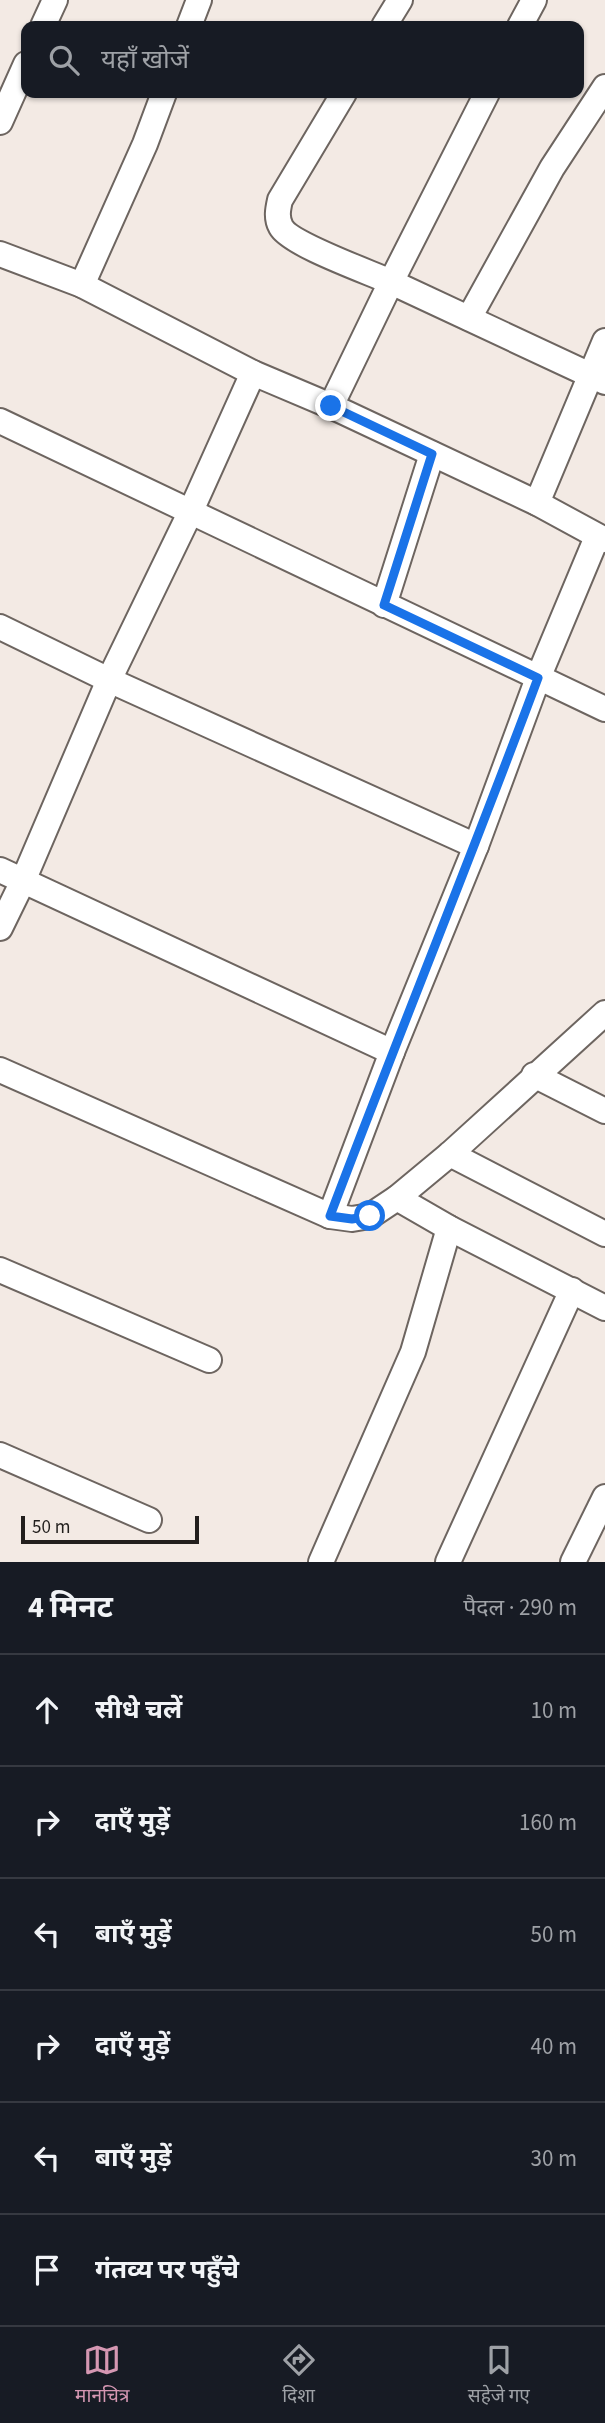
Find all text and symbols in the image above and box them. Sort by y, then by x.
search box [21,21,584,98]
icon: search [45,41,83,79]
text: यहाँ खोजें [101,41,189,78]
route end [315,390,346,421]
route start [354,1200,385,1231]
scale bar [21,1513,200,1545]
text: 50 m [32,1514,70,1541]
text: 4 मिनट [28,1586,113,1629]
text: पैदल · 290 m [463,1591,577,1624]
icon: ahead [28,1691,66,1729]
text: सीधे चलें [95,1691,182,1728]
text: 10 m [530,1694,577,1727]
icon: right [28,1803,66,1841]
text: दाएँ मुड़ें [95,1803,170,1840]
text: 160 m [519,1806,577,1839]
icon: left [28,1915,66,1953]
text: बाएँ मुड़ें [95,1915,172,1952]
text: 50 m [530,1918,577,1951]
icon: right [28,2027,66,2065]
text: दाएँ मुड़ें [95,2027,170,2064]
text: 40 m [530,2030,577,2063]
icon: left [28,2139,66,2177]
text: बाएँ मुड़ें [95,2139,172,2176]
text: 30 m [530,2142,577,2175]
icon: arrive [28,2251,66,2289]
text: गंतव्य पर पहुँचे [95,2251,239,2288]
tab: मानचित्र [75,2341,129,2410]
tab: दिशा [280,2341,318,2410]
tab: सहेजे गए [468,2341,530,2410]

